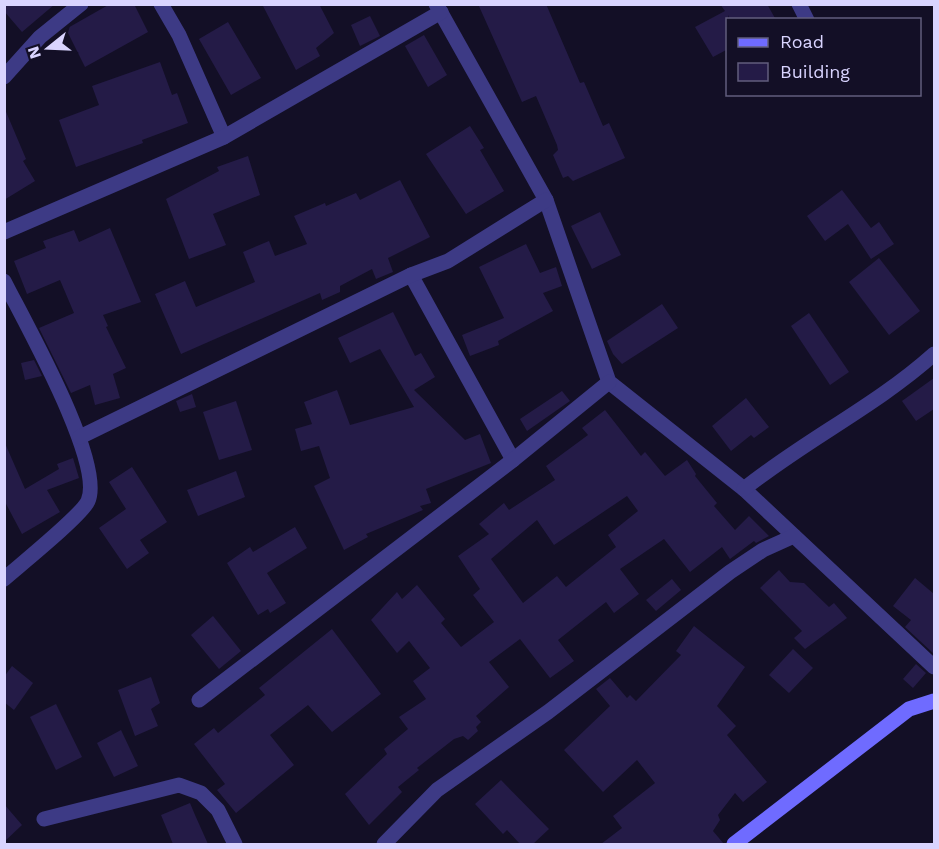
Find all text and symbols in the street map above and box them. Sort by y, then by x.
north arrow [18,18,78,78]
legend [726,18,921,96]
text: Road [780,31,824,52]
text: N [23,44,45,61]
text: Building [780,61,850,82]

